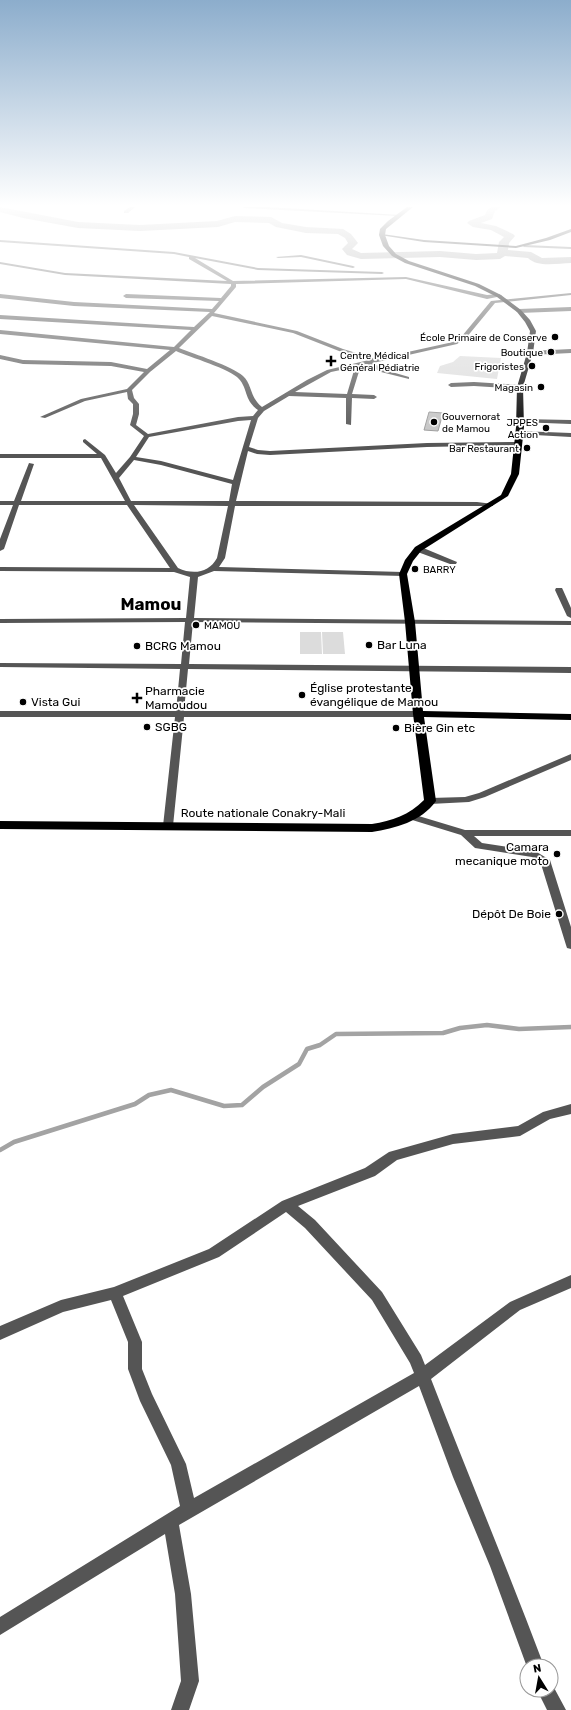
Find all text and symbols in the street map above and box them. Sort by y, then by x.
place label: École Primaire de Conserve [420,332,547,344]
marker: École Primaire de Conserve [550,332,560,342]
place label: Boutique [501,347,543,359]
marker: Boutique [546,347,556,357]
place label: Centre Médical Général Pédiatrie [340,350,420,374]
marker: Centre Médical Général Pédiatrie [325,355,337,367]
place label: Frigoristes [474,361,524,373]
marker: Frigoristes [527,361,537,371]
place label: Magasin [494,382,533,394]
marker: Magasin [536,382,546,392]
place label: Gouvernorat de Mamou [442,411,500,435]
marker: Gouvernorat de Mamou [429,417,439,427]
place label: JPPES Action [507,417,538,441]
marker: JPPES Action [541,423,551,433]
place label: Bar Restaurant [449,443,519,455]
marker: Bar Restaurant [522,443,532,453]
marker: BARRY [410,564,420,574]
place label: BARRY [423,564,456,576]
district label: Mamou [121,594,181,614]
marker: MAMOU [191,620,201,630]
place label: MAMOU [204,620,240,632]
place label: Bar Luna [377,638,427,652]
place label: BCRG Mamou [145,639,221,653]
marker: Bar Luna [364,640,374,650]
marker: BCRG Mamou [132,641,142,651]
place label: Église protestante évangélique de Mamou [310,681,438,709]
place label: Pharmacie Mamoudou [145,684,207,712]
marker: Église protestante évangélique de Mamou [297,690,307,700]
marker: Pharmacie Mamoudou [132,693,142,703]
place label: Vista Gui [31,695,80,709]
marker: Vista Gui [18,697,28,707]
place label: SGBG [155,720,187,734]
place label: Bière Gin etc [404,721,475,735]
marker: SGBG [142,722,152,732]
marker: Bière Gin etc [391,723,401,733]
street label: Route nationale Conakry-Mali [181,806,345,820]
place label: Camara mecanique moto [455,840,549,868]
marker: Camara mecanique moto [552,849,562,859]
place label: Dépôt De Boie [472,907,551,921]
marker: Dépôt De Boie [554,909,564,919]
north arrow [519,1658,559,1698]
text: N [532,1662,542,1676]

